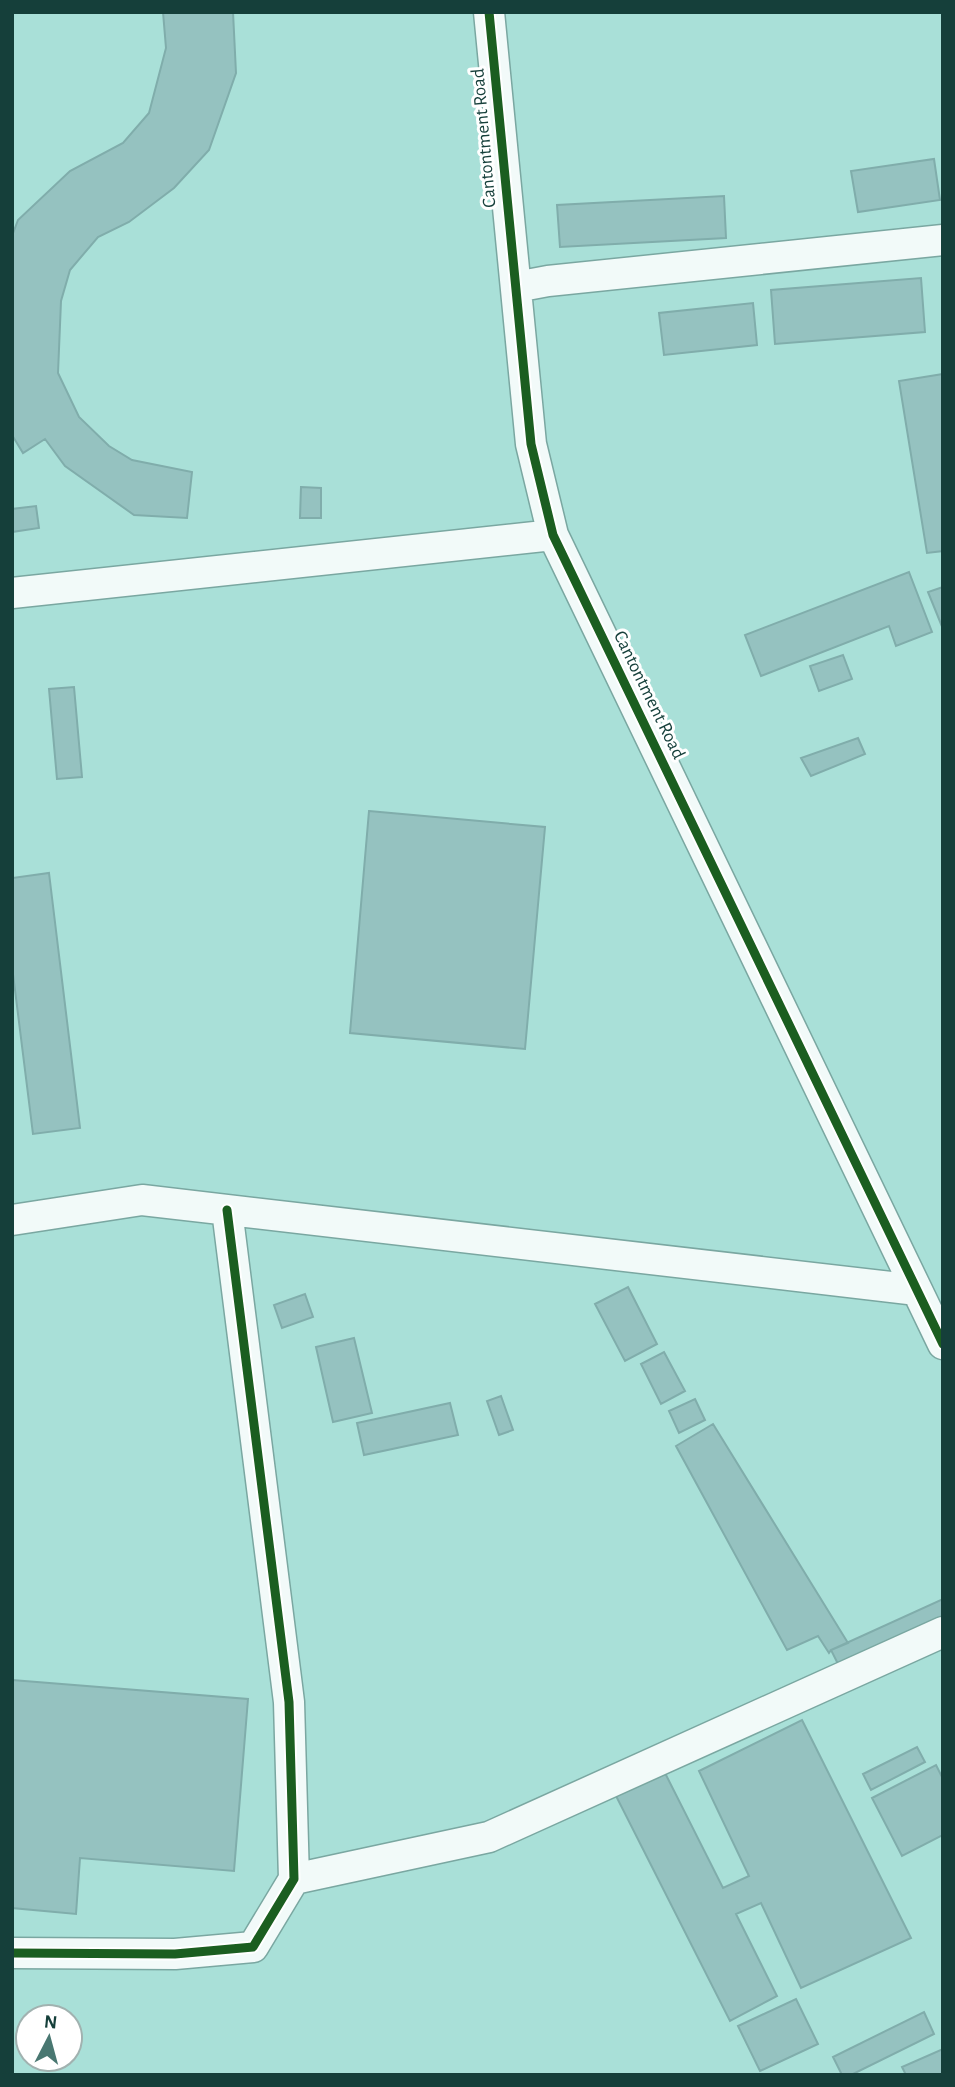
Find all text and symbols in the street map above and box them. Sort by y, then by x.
street label: Cantontment Road [468,67,500,208]
street label: Cantontment Road [610,628,688,762]
north arrow [14,2003,84,2073]
text: N [43,2012,58,2033]

